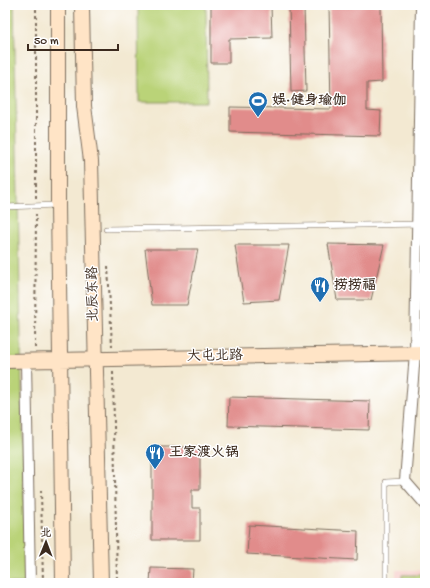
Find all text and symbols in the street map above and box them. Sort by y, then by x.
scale bar [28,26,118,52]
text: 50 m [34,35,59,49]
sports icon: 娱·健身瑜伽 [247,90,269,118]
place label: 娱·健身瑜伽 [272,92,346,110]
street label: 北辰东路 [84,266,103,322]
restaurant icon: 捞捞福 [309,275,331,303]
place label: 捞捞福 [334,277,376,295]
street label: 大屯北路 [187,347,243,366]
restaurant icon: 王家渡火锅 [144,442,166,470]
place label: 王家渡火锅 [169,445,239,462]
north arrow [26,522,66,562]
text: 北 [41,528,52,540]

